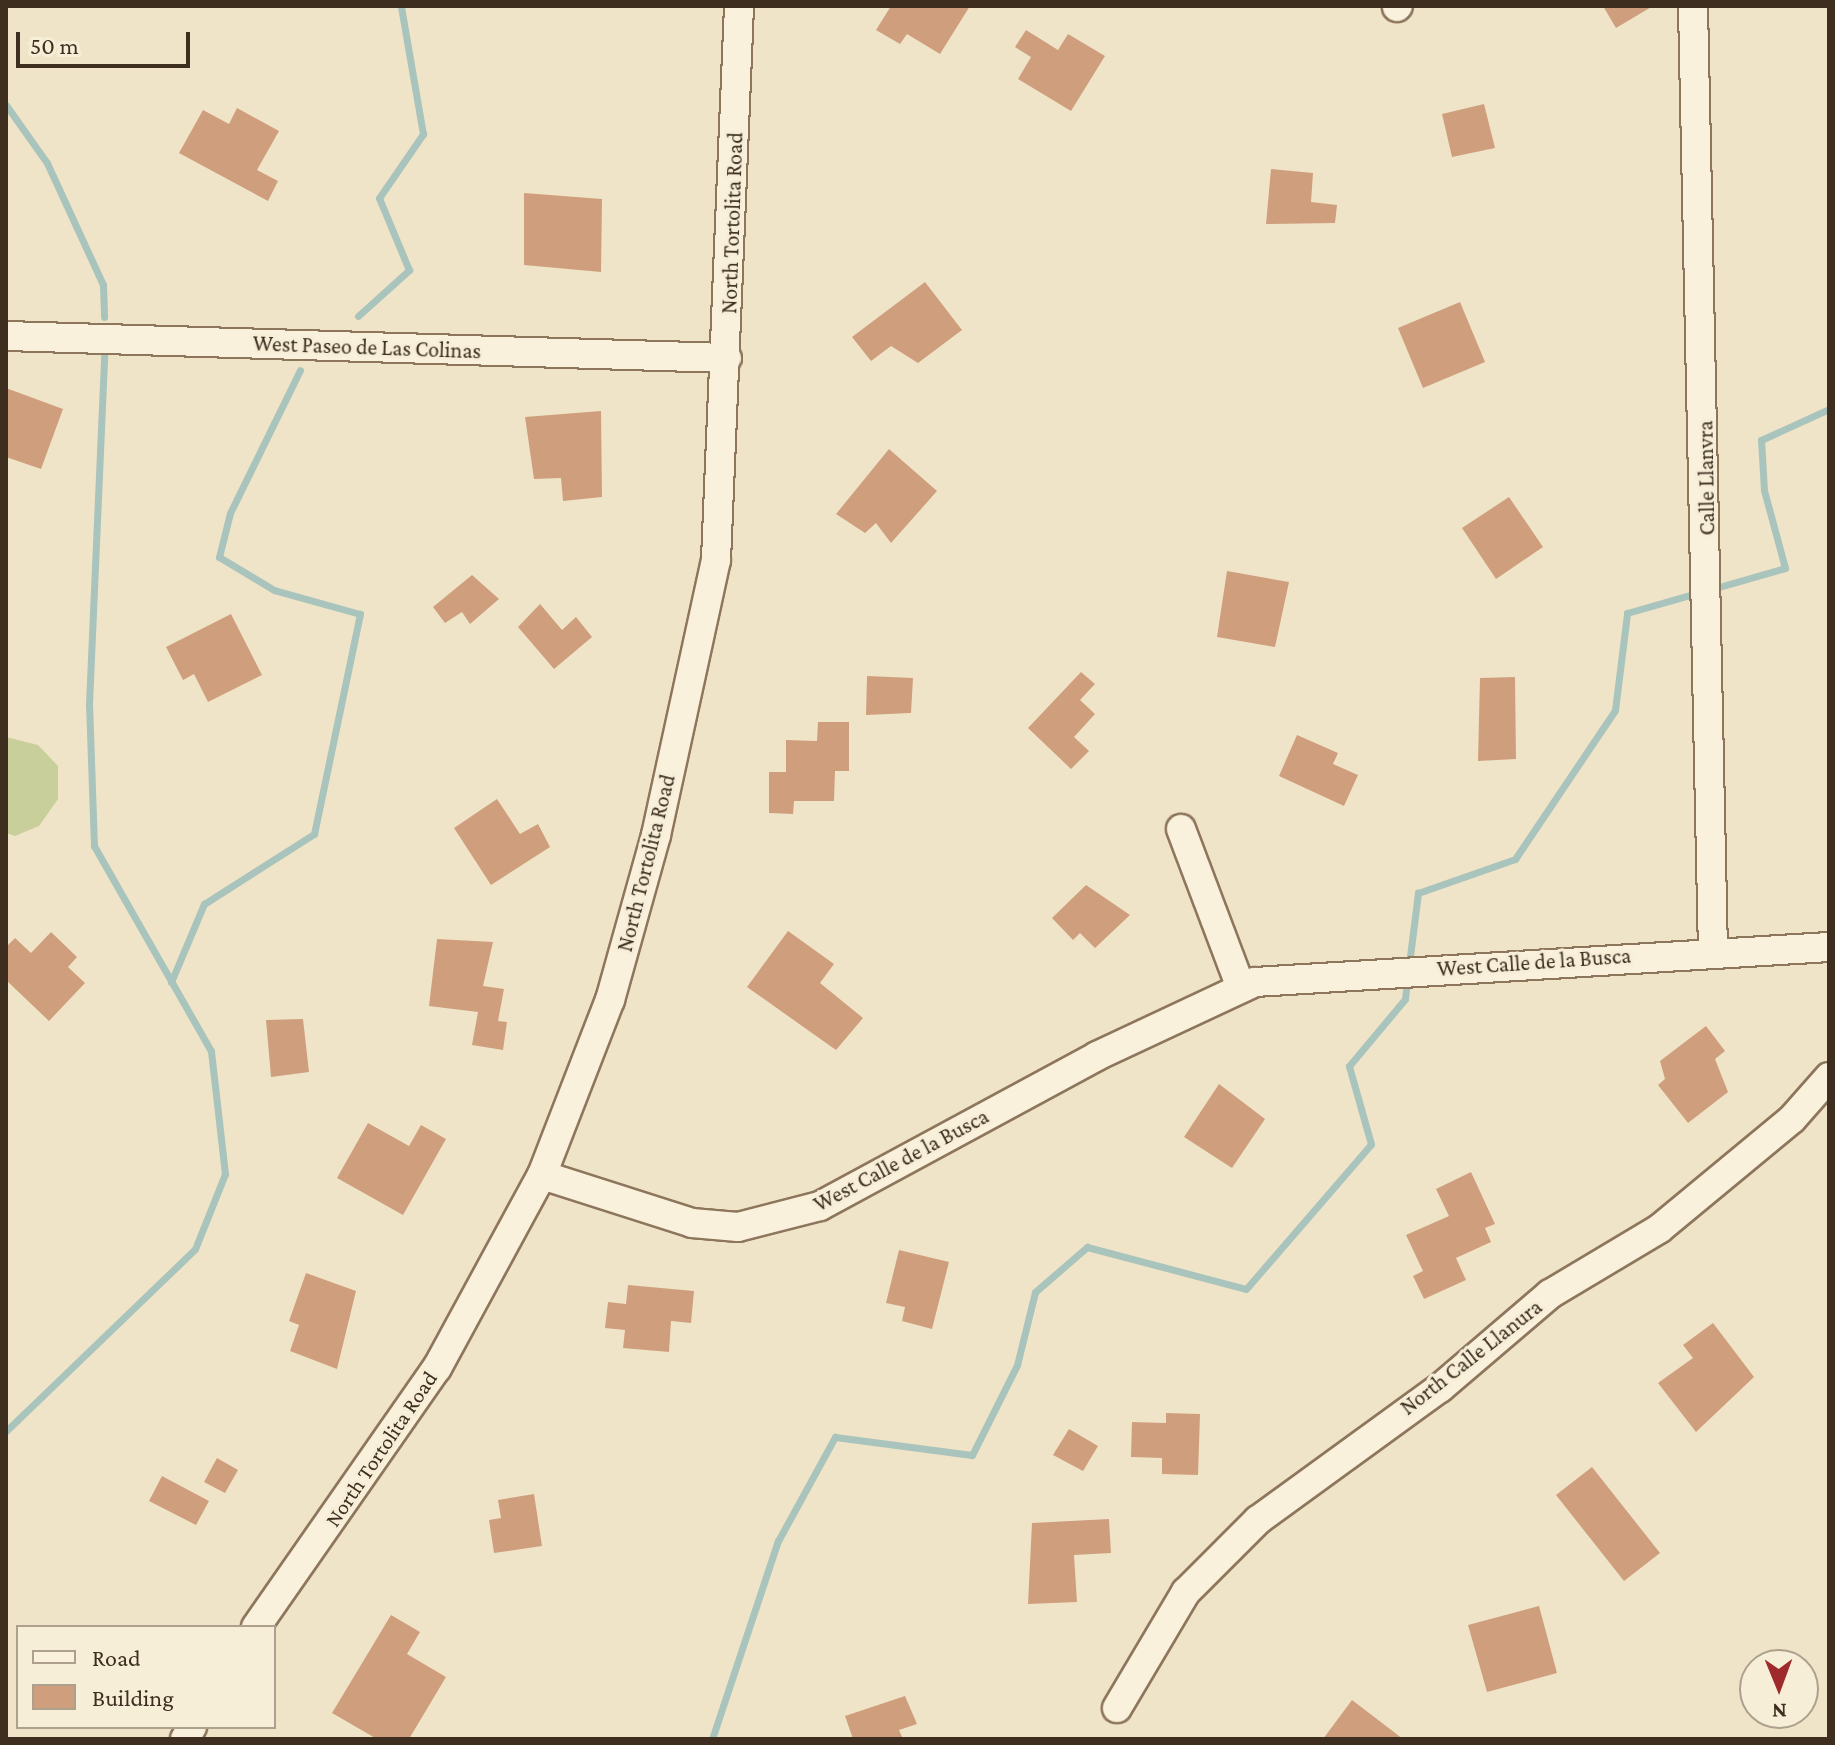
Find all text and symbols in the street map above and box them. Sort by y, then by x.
scale bar [20,16,194,66]
text: 50 m [30,32,79,59]
street label: North Tortolita Road [716,132,748,314]
street label: West Paseo de Las Colinas [252,330,482,364]
street label: Calle Llanvra [1692,420,1720,536]
street label: North Tortolita Road [611,772,681,954]
street label: West Calle de la Busca [1436,942,1632,982]
street label: West Calle de la Busca [809,1103,993,1217]
street label: North Calle Llanura [1395,1293,1547,1421]
street label: North Tortolita Road [319,1366,443,1532]
legend [16,1625,276,1729]
text: Road [92,1644,141,1671]
north arrow [1739,1649,1819,1729]
text: Building [92,1684,174,1711]
text: N [1772,1699,1787,1724]

